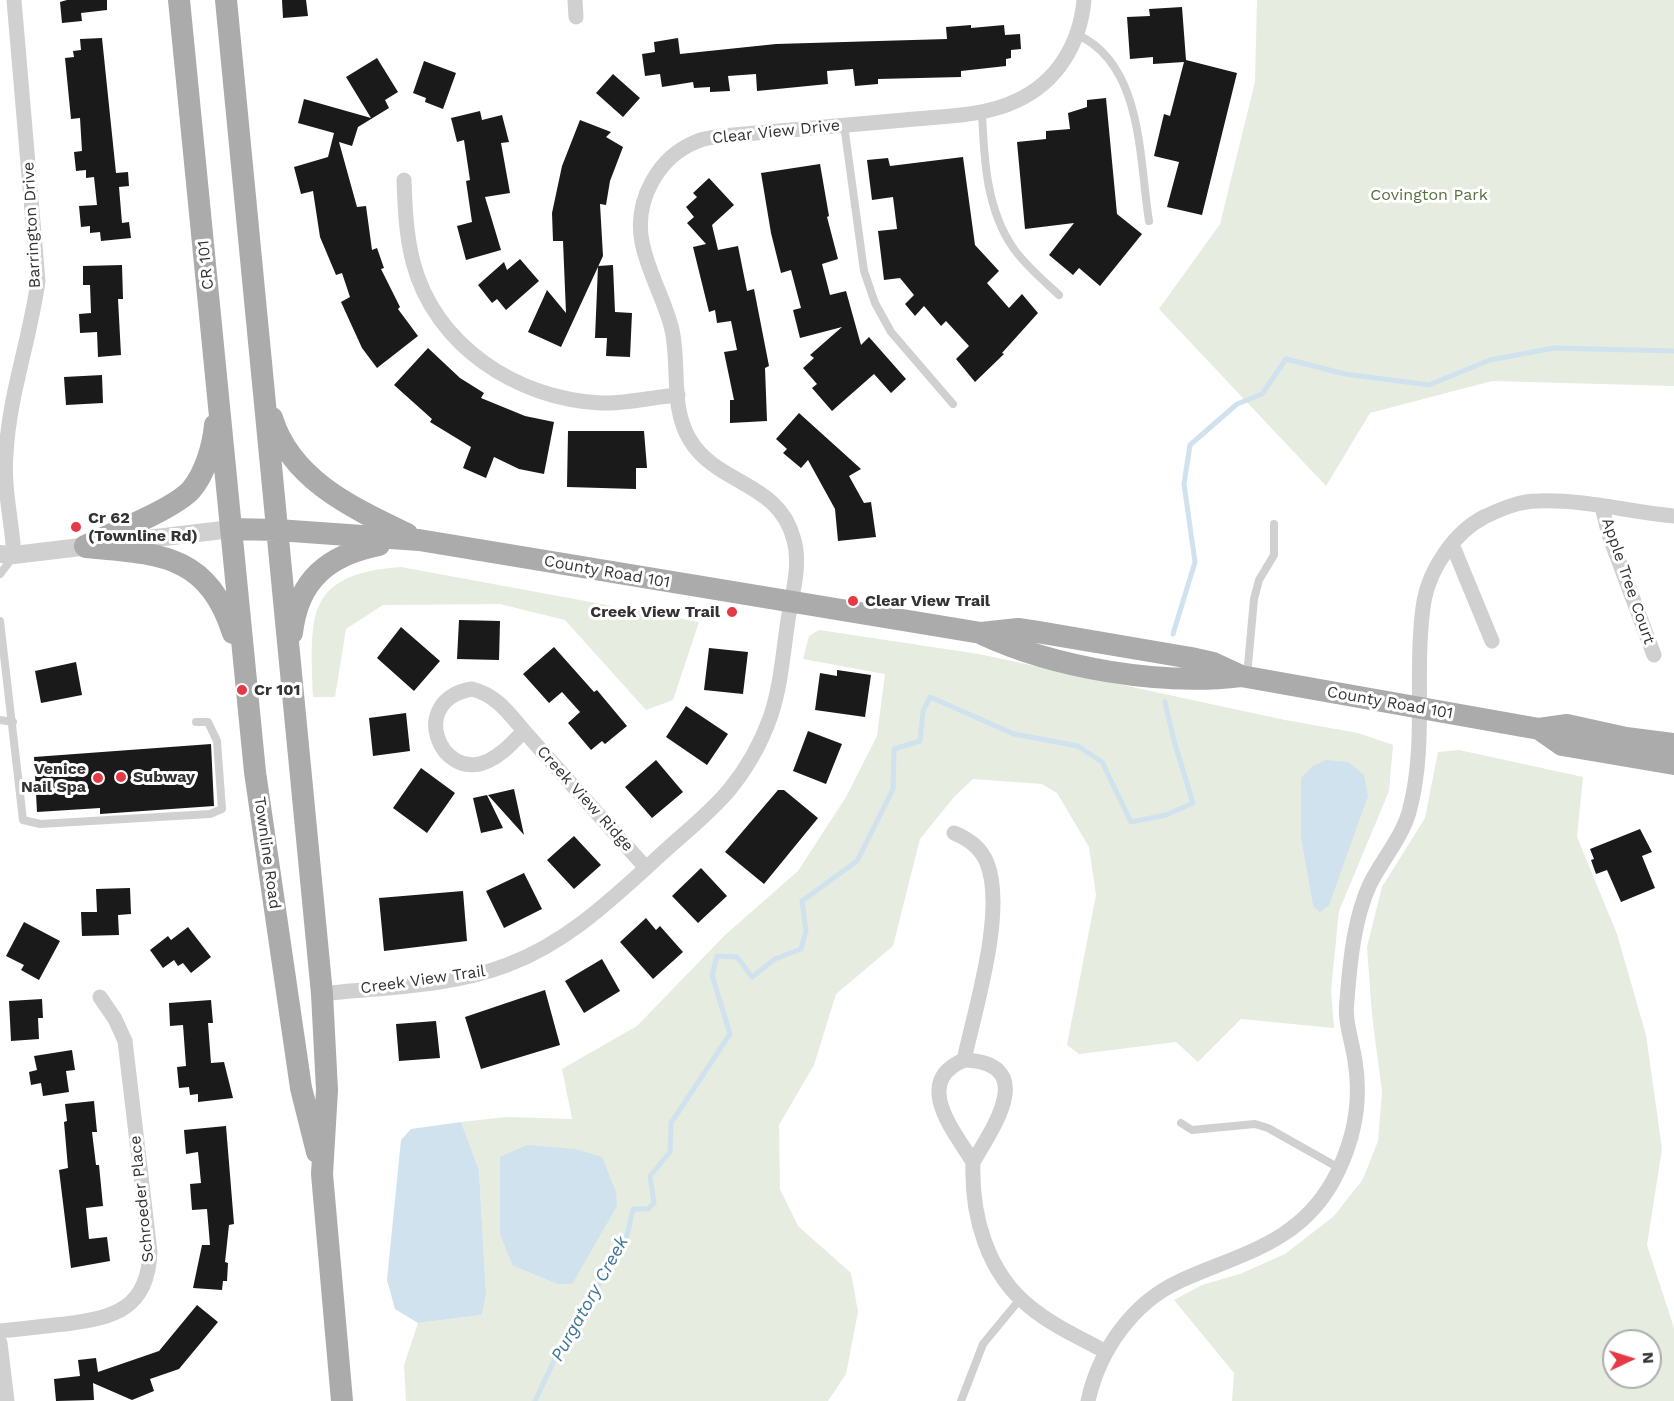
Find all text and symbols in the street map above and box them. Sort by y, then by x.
street label: Clear View Drive [711,116,841,148]
street label: Barrington Drive [19,161,45,289]
park label: Covington Park [1370,185,1488,205]
street label: CR 101 [194,239,218,291]
place label: Cr 62 (Townline Rd) [88,508,198,546]
street label: Apple Tree Court [1597,515,1659,647]
marker: Cr 62 (Townline Rd) [69,520,83,534]
street label: County Road 101 [543,551,671,593]
place label: Clear View Trail [865,591,990,611]
marker: Clear View Trail [846,594,860,608]
place label: Creek View Trail [590,602,720,622]
marker: Creek View Trail [725,605,739,619]
place label: Cr 101 [254,680,300,700]
street label: County Road 101 [1326,682,1454,724]
marker: Cr 101 [235,683,249,697]
street label: Creek View Ridge [533,742,637,856]
place label: Venice Nail Spa [21,759,86,797]
place label: Subway [133,767,195,787]
marker: Subway [114,770,128,784]
marker: Venice Nail Spa [91,771,105,785]
street label: Townline Road [250,796,284,910]
street label: Creek View Trail [359,962,487,998]
street label: Schroeder Place [126,1135,158,1263]
water label: Purgatory Creek [547,1233,633,1365]
north arrow [1602,1329,1662,1389]
text: N [1639,1351,1658,1364]

